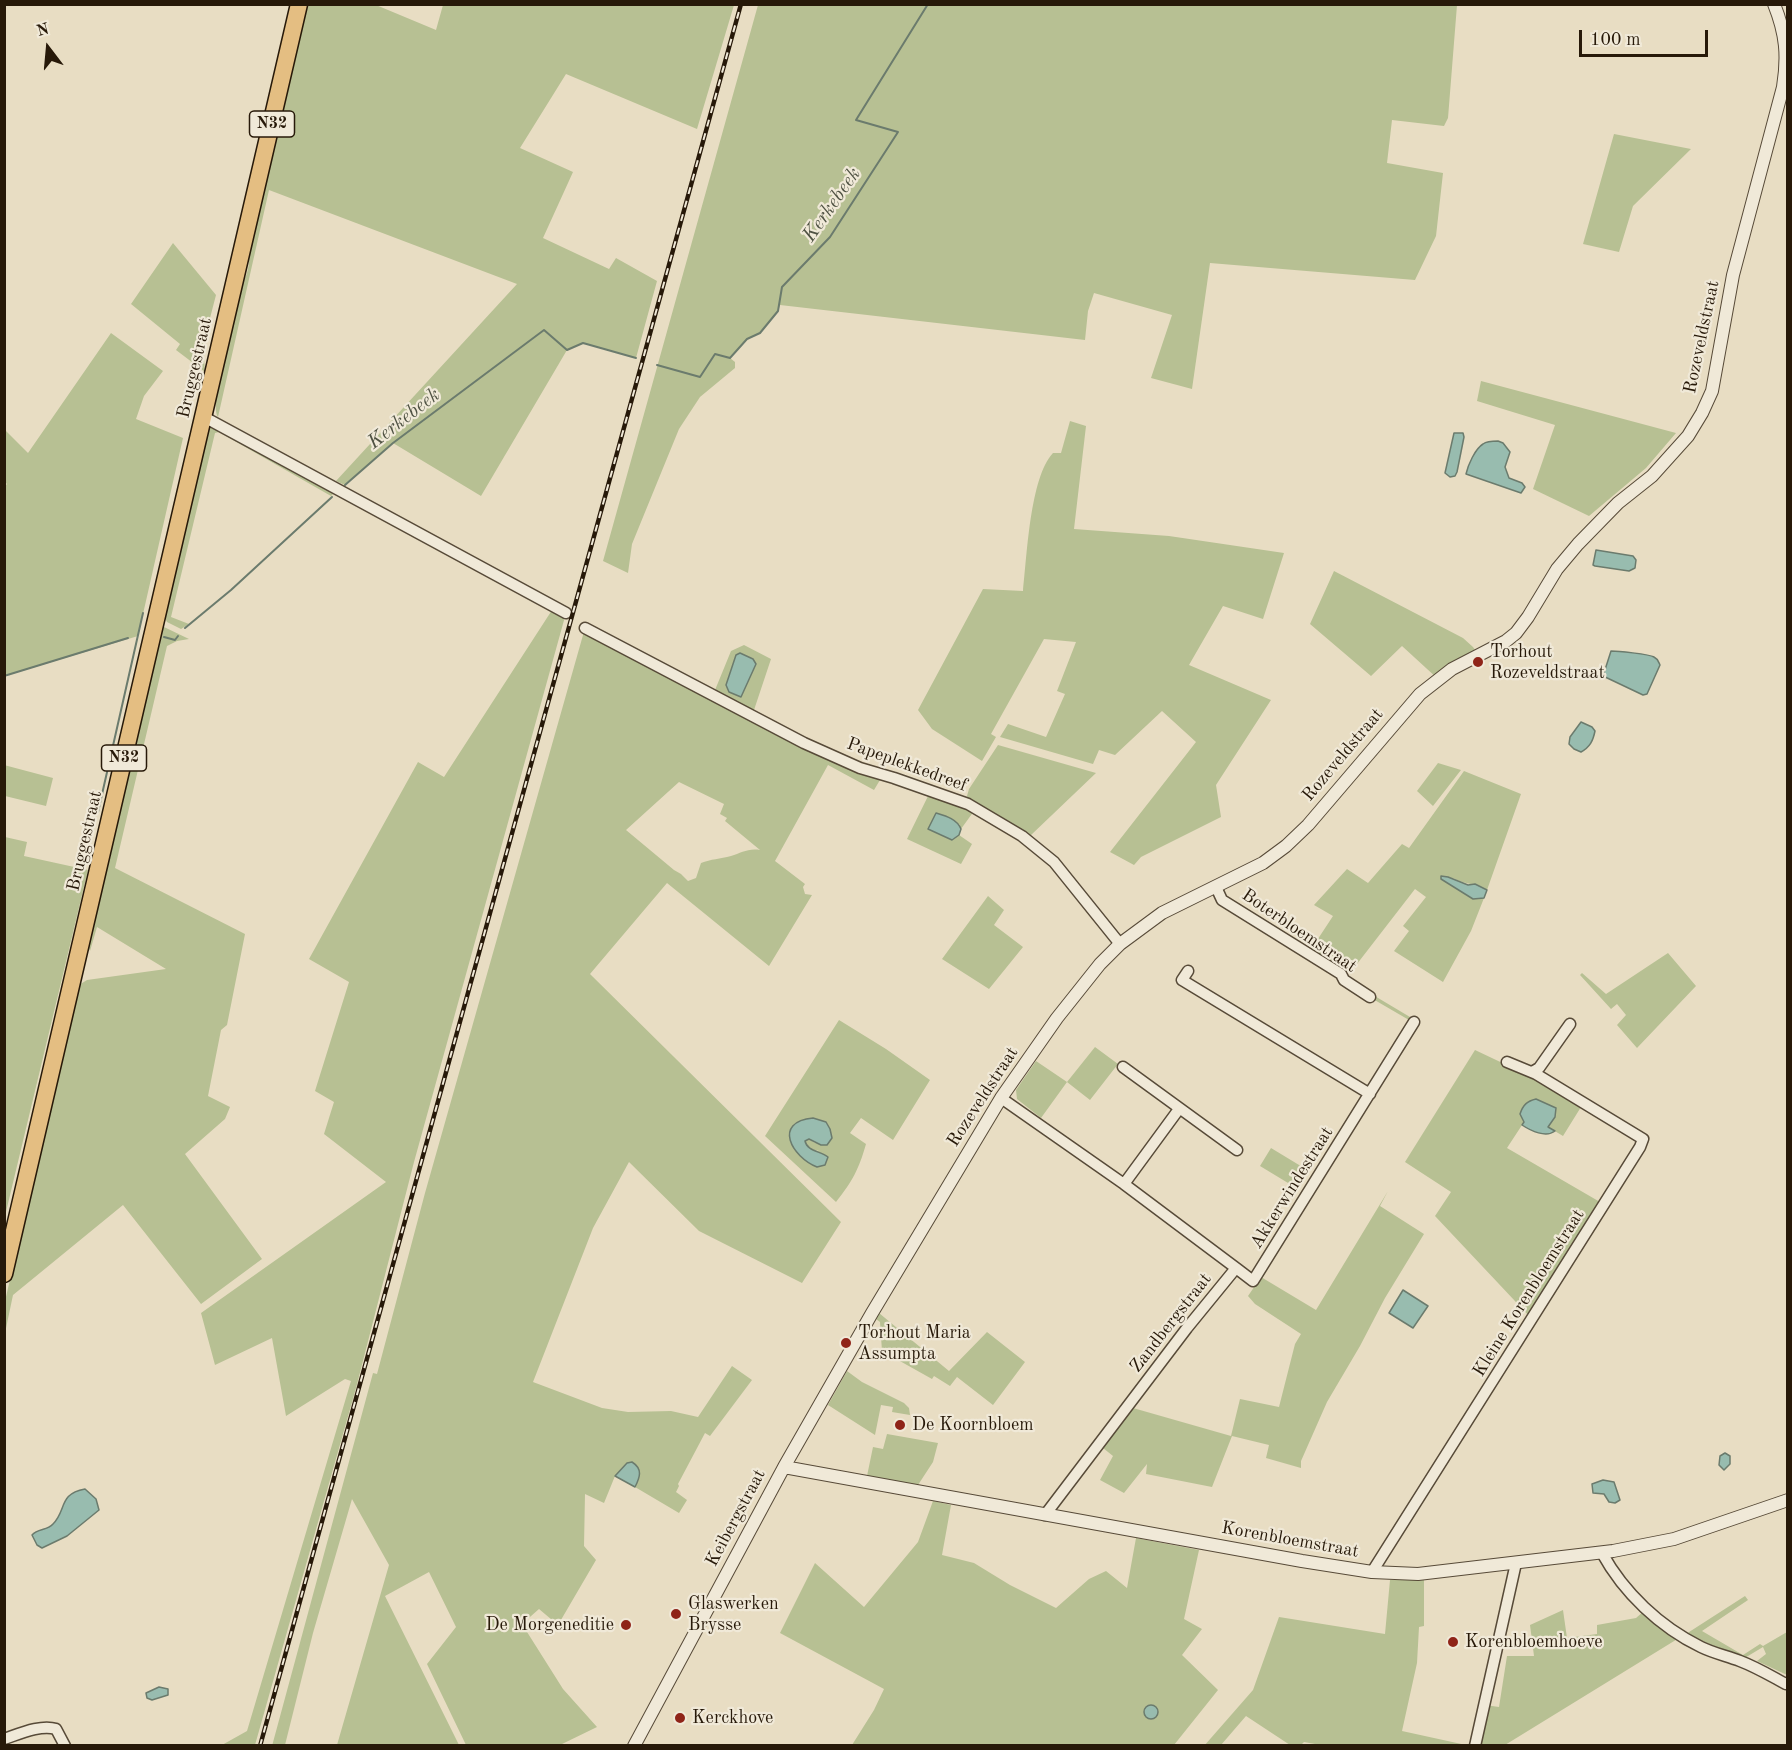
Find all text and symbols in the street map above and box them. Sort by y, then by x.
north arrow [18,18,78,78]
scale bar [1582,18,1711,56]
text: N [35,21,51,40]
text: 100 m [1590,31,1641,49]
road number: N32 [250,111,294,137]
water label: Kerkebeek [798,163,866,247]
street label: Rozeveldstraat [1680,279,1724,395]
street label: Bruggestraat [173,316,217,420]
water label: Kerkebeek [363,383,445,455]
place label: Torhout Rozeveldstraat [1490,641,1605,684]
marker: Torhout Rozeveldstraat [1471,655,1485,669]
street label: Rozeveldstraat [1298,704,1388,806]
street label: Papeplekkedreef [844,733,970,797]
road number: N32 [102,745,146,771]
street label: Bruggestraat [63,789,107,893]
street label: Boterbloemstraat [1237,884,1361,978]
street label: Rozeveldstraat [943,1043,1023,1151]
street label: Akkerwindestraat [1246,1123,1338,1253]
street label: Kleine Korenbloemstraat [1469,1205,1589,1381]
street label: Zandbergstraat [1126,1269,1216,1377]
place label: Torhout Maria Assumpta [858,1322,971,1364]
marker: Torhout Maria Assumpta [839,1336,853,1350]
place label: De Koornbloem [912,1414,1033,1436]
marker: De Koornbloem [893,1418,907,1432]
street label: Keibergstraat [701,1466,771,1570]
street label: Korenbloemstraat [1220,1517,1360,1563]
place label: Glaswerken Brysse [688,1593,779,1636]
marker: Glaswerken Brysse [669,1607,683,1621]
place label: De Morgeneditie [486,1614,614,1636]
marker: De Morgeneditie [619,1618,633,1632]
place label: Korenbloemhoeve [1465,1631,1602,1653]
marker: Korenbloemhoeve [1446,1635,1460,1649]
place label: Kerckhove [692,1707,773,1729]
marker: Kerckhove [673,1711,687,1725]

